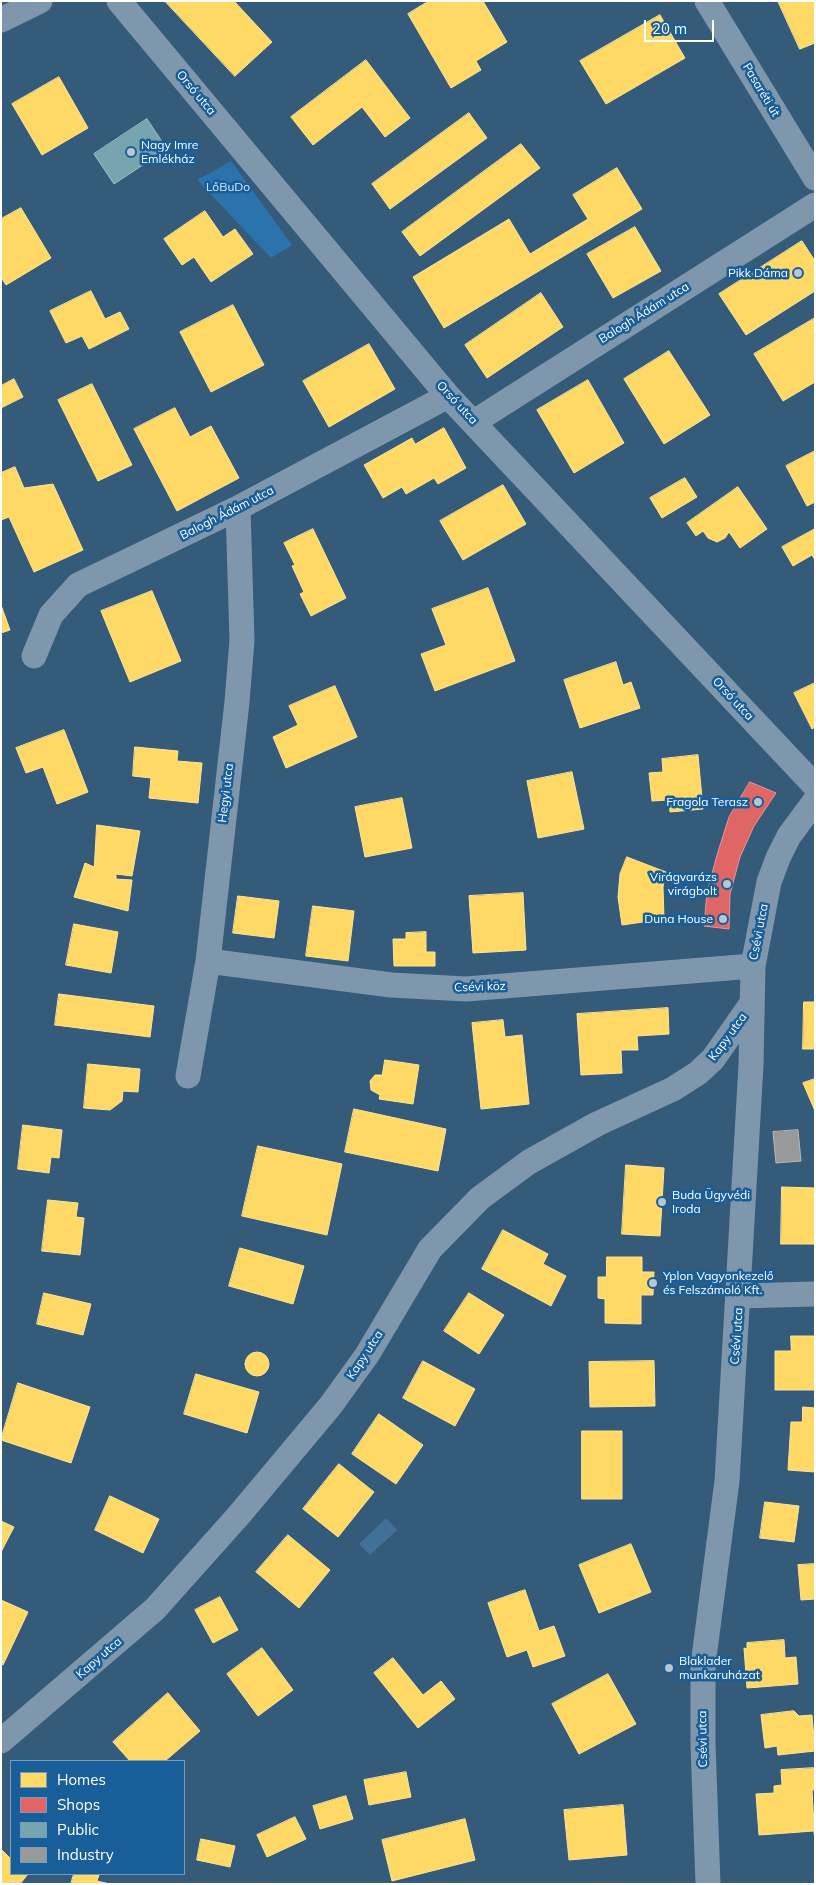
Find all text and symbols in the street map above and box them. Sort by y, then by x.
scale bar [646,10,716,42]
text: 20 m [652,19,687,38]
street label: Pasaréti út [739,61,783,119]
street label: Orsó utca [173,68,219,118]
place label: Nagy Imre Emlékház [141,138,198,166]
marker: Nagy Imre Emlékház [125,146,137,158]
park label: LőBuDo [206,180,250,194]
place label: Pikk Dáma [728,266,788,280]
marker: Pikk Dáma [792,267,804,279]
street label: Balogh Ádám utca [596,279,692,347]
street label: Orsó utca [433,378,481,428]
street label: Balogh Ádám utca [178,483,276,543]
street label: Orsó utca [709,674,757,724]
street label: Hegyi utca [215,763,237,823]
place label: Fragola Terasz [666,795,748,809]
marker: Fragola Terasz [752,796,764,808]
place label: Virágvarázs virágbolt [650,870,717,898]
marker: Virágvarázs virágbolt [721,878,733,890]
street label: Csévi utca [746,903,772,961]
place label: Duna House [644,912,713,926]
marker: Duna House [717,913,729,925]
street label: Csévi köz [454,979,506,995]
street label: Kapy utca [706,1010,750,1064]
place label: Buda Ügyvédi Iroda [672,1188,750,1216]
marker: Buda Ügyvédi Iroda [656,1196,668,1208]
place label: Yplon Vagyonkezelő és Felszámoló Kft. [663,1269,774,1297]
marker: Yplon Vagyonkezelő és Felszámoló Kft. [647,1277,659,1289]
street label: Csévi utca [728,1307,746,1365]
street label: Kapy utca [344,1328,386,1382]
street label: Kapy utca [73,1634,125,1682]
place label: Blaklader munkaruházat [679,1654,760,1682]
marker: Blaklader munkaruházat [663,1662,675,1674]
street label: Csévi utca [695,1710,711,1768]
legend [10,1760,185,1875]
text: Homes [57,1770,106,1789]
text: Shops [57,1795,100,1814]
text: Public [57,1820,99,1839]
text: Industry [57,1845,114,1864]

